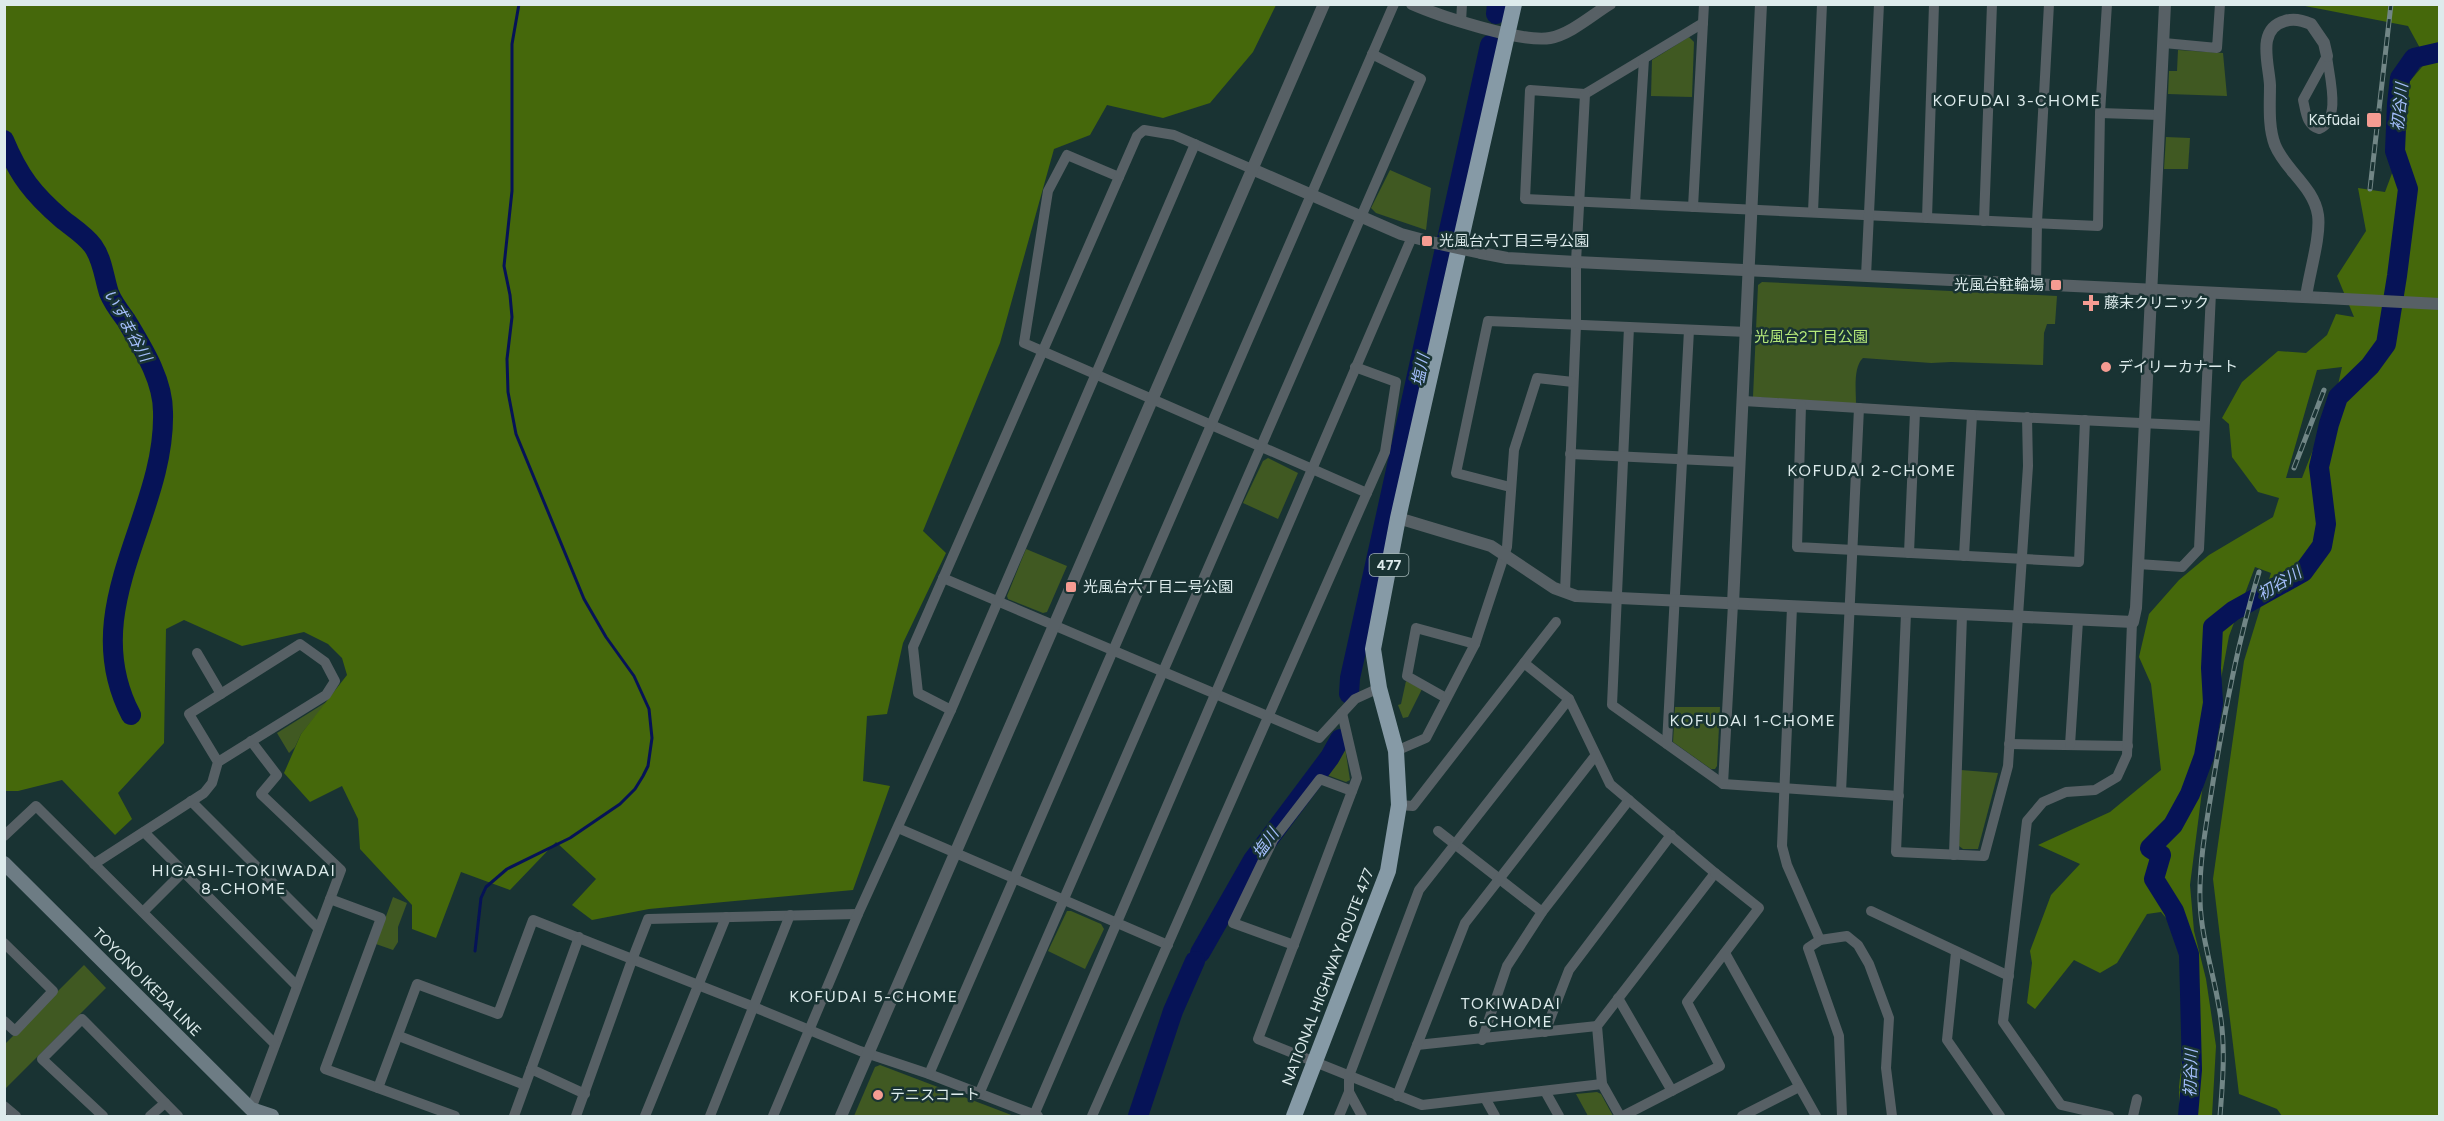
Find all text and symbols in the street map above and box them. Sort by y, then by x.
water label: 初谷川 [2388,80,2412,132]
district label: KOFUDAI 3-CHOME [1932,91,2102,110]
place label: Kōfūdai [2308,111,2360,129]
marker: Kōfūdai [2365,111,2383,129]
place label: 光風台六丁目三号公園 [1439,232,1589,250]
marker: 光風台六丁目三号公園 [1420,234,1434,248]
place label: 光風台駐輪場 [1954,276,2044,294]
marker: 光風台駐輪場 [2049,278,2063,292]
water label: いずま谷川 [100,286,156,367]
marker: 藤末クリニック [2082,294,2100,312]
place label: 藤末クリニック [2104,294,2209,312]
park label: 光風台2丁目公園 [1754,328,1868,346]
water label: 塩川 [1408,351,1434,388]
place label: デイリーカナート [2118,358,2238,376]
marker: デイリーカナート [2099,360,2113,374]
district label: KOFUDAI 2-CHOME [1787,461,1957,480]
road number: 477 [1370,554,1408,576]
water label: 初谷川 [2254,562,2306,604]
place label: 光風台六丁目二号公園 [1083,578,1233,596]
marker: 光風台六丁目二号公園 [1064,580,1078,594]
district label: KOFUDAI 1-CHOME [1669,711,1837,730]
water label: 塩川 [1248,823,1284,862]
district label: HIGASHI-TOKIWADAI 8-CHOME [152,861,336,898]
street label: NATIONAL HIGHWAY ROUTE 477 [1278,866,1378,1088]
street label: TOYONO IKEDA LINE [89,924,205,1040]
district label: KOFUDAI 5-CHOME [789,987,959,1006]
district label: TOKIWADAI 6-CHOME [1461,994,1561,1031]
water label: 初谷川 [2180,1047,2201,1097]
place label: テニスコート [890,1086,980,1104]
marker: テニスコート [871,1088,885,1102]

